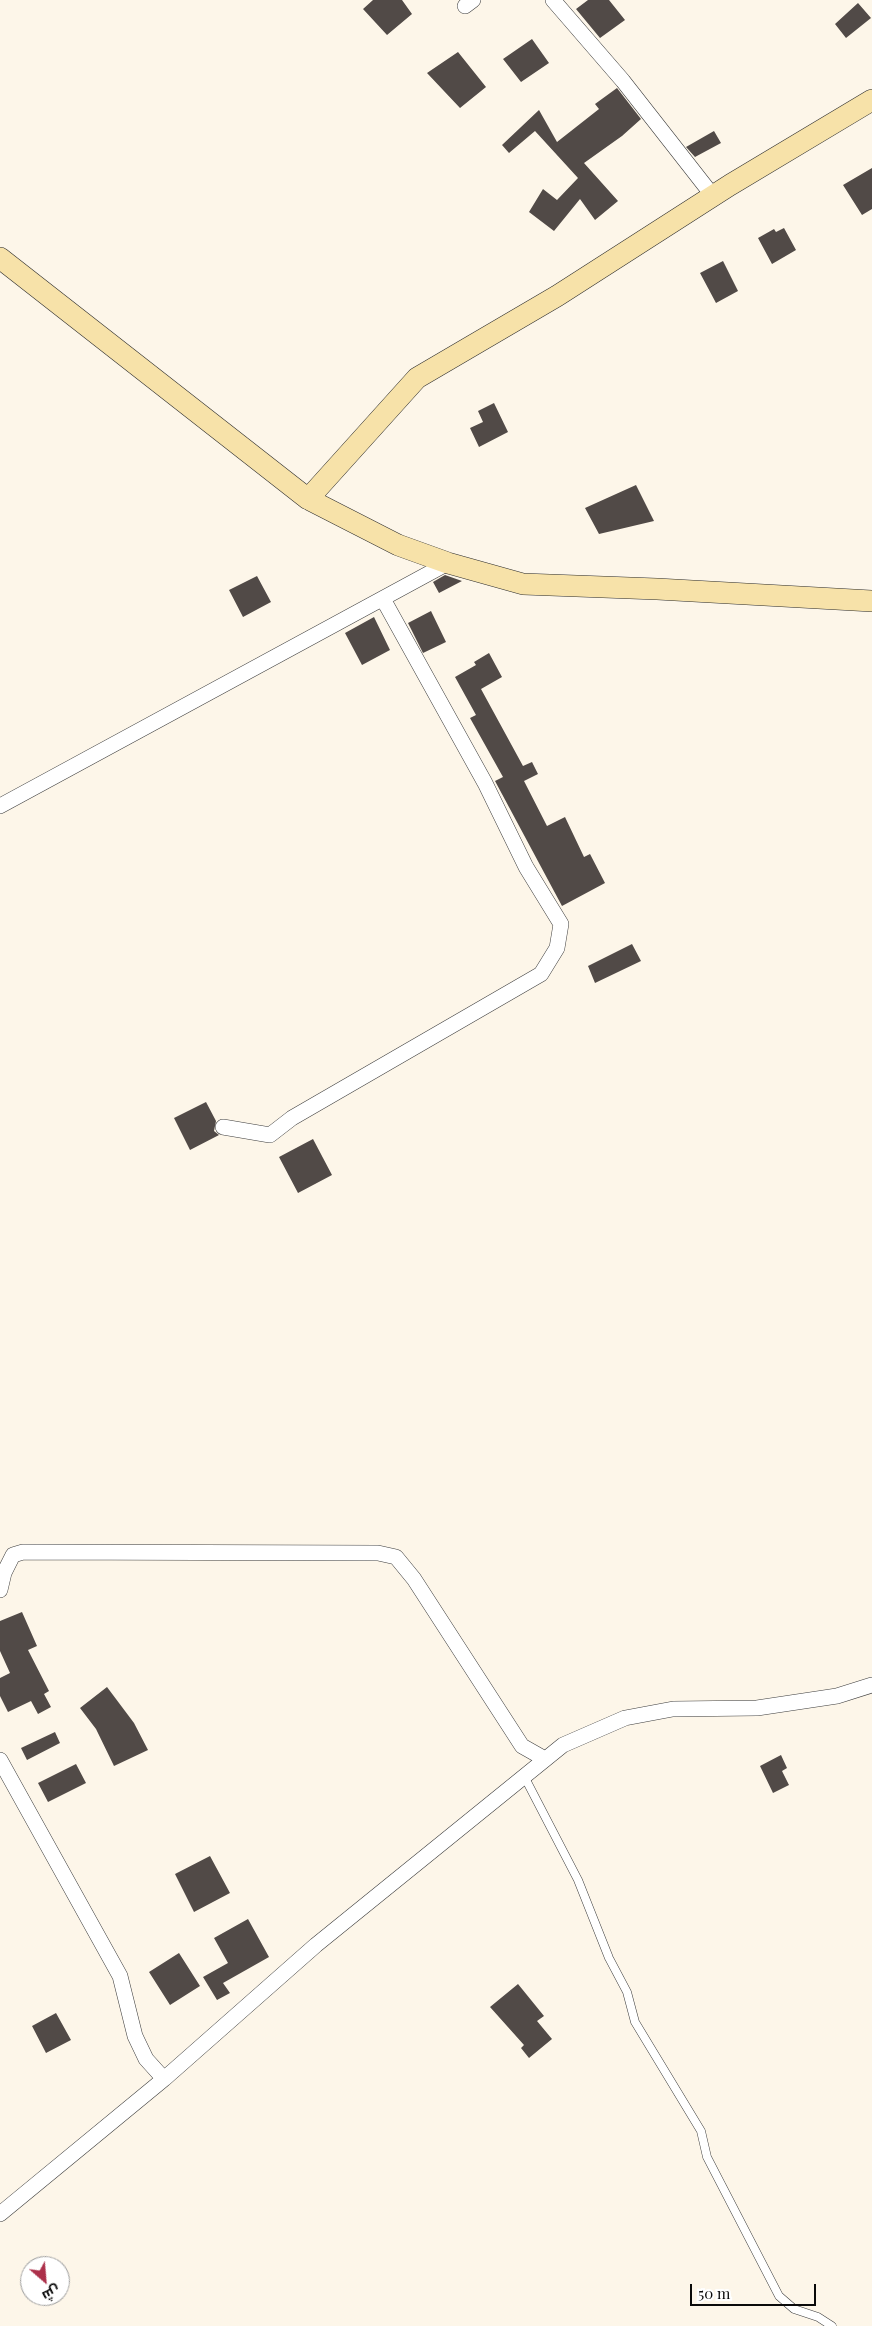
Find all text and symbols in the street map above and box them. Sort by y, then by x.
north arrow [20,2256,70,2306]
scale bar [692,2274,818,2306]
text: ش [39,2281,64,2306]
text: 50 m [698,2283,730,2303]

